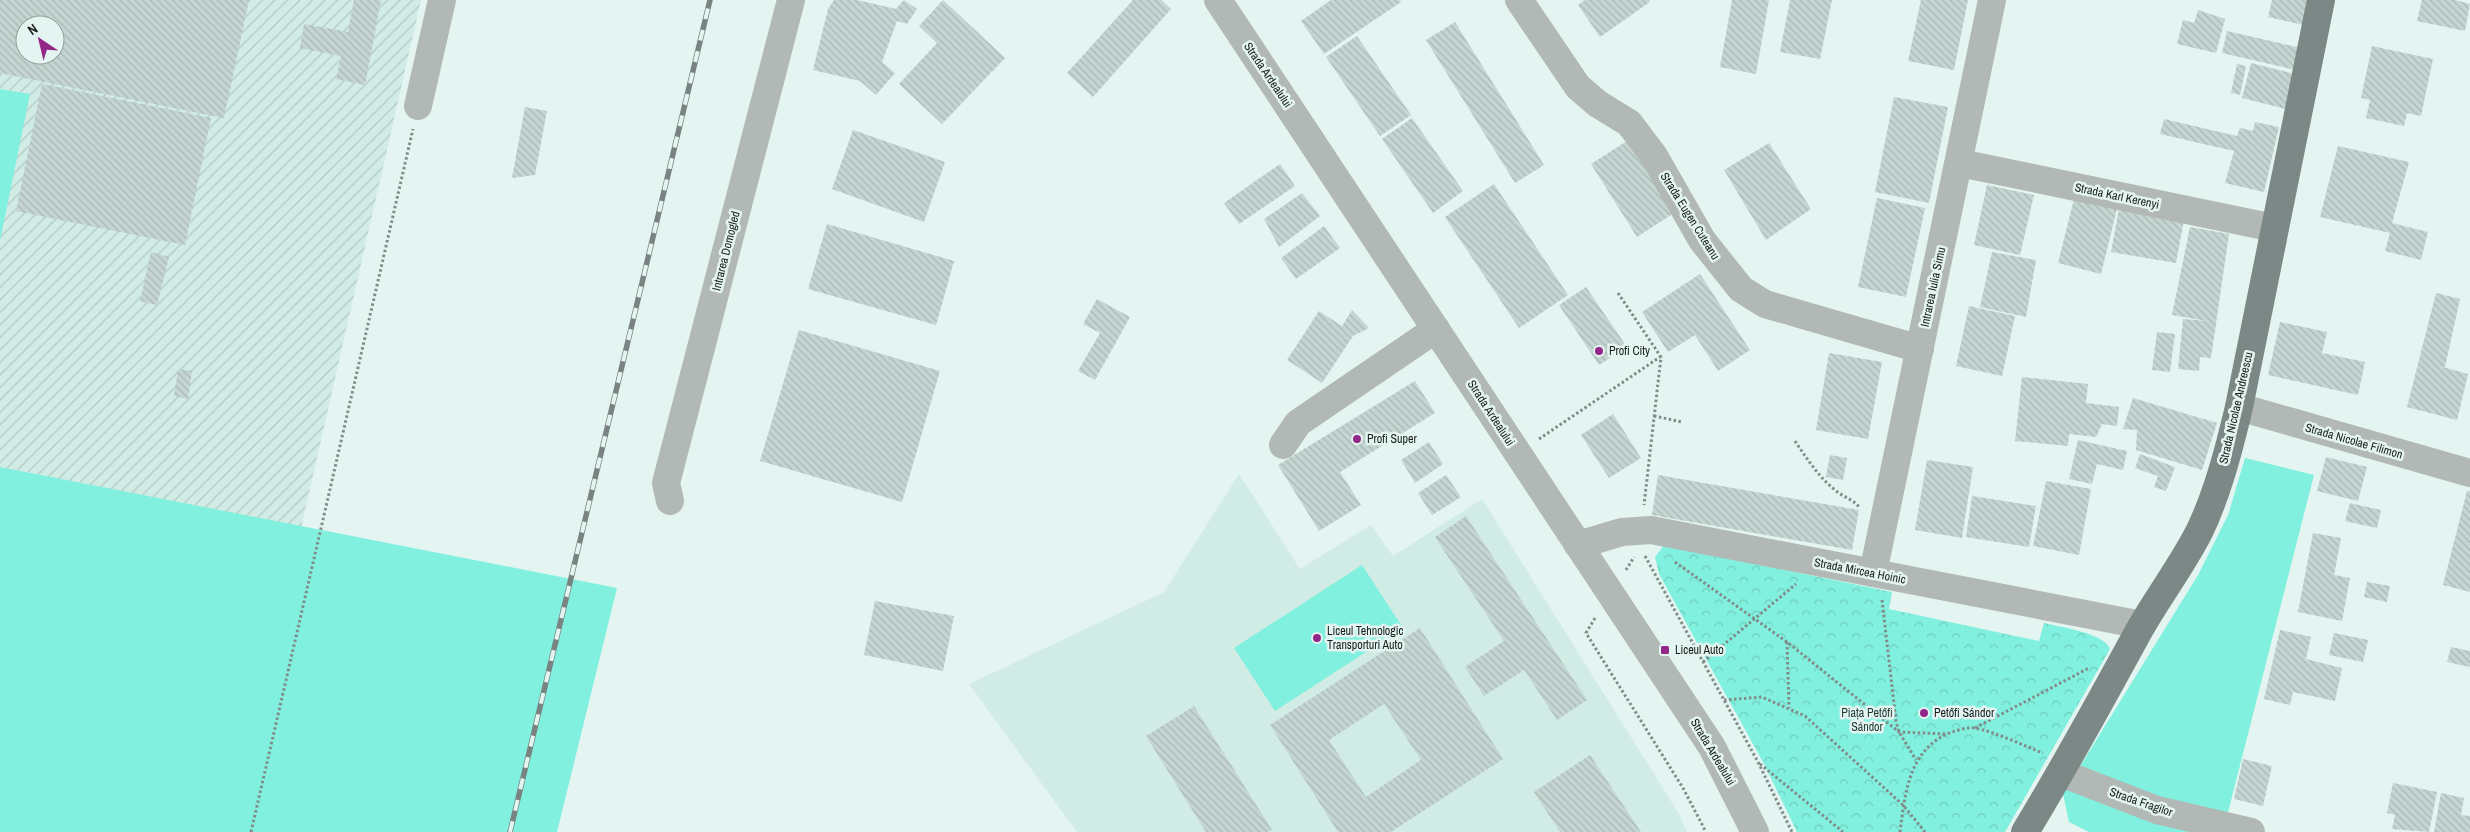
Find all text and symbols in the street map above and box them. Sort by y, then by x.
north arrow [15,15,65,65]
text: N [24,20,41,39]
street label: Strada Ardealului [1240,39,1296,111]
street label: Strada Eugen Cuteanu [1657,169,1723,263]
street label: Strada Karl Kerenyi [2073,179,2161,213]
street label: Intrarea Domogled [708,210,744,292]
street label: Intrarea Iulia Simu [1917,246,1949,328]
place label: Profi City [1609,343,1650,359]
marker: Profi City [1593,345,1605,357]
street label: Strada Nicolae Andreescu [2215,351,2257,465]
street label: Strada Ardealului [1464,377,1518,449]
street label: Strada Nicolae Filimon [2303,419,2405,463]
place label: Profi Super [1367,431,1418,447]
marker: Profi Super [1351,433,1363,445]
street label: Strada Mircea Hoinic [1813,554,1907,588]
place label: Liceul Tehnologic Transporturi Auto [1327,623,1403,653]
marker: Liceul Tehnologic Transporturi Auto [1311,632,1323,644]
place label: Liceul Auto [1675,642,1724,658]
marker: Liceul Auto [1659,644,1671,656]
park label: Piața Petőfi Sándor [1841,705,1893,735]
place label: Petőfi Sándor [1934,705,1995,721]
marker: Petőfi Sándor [1918,707,1930,719]
street label: Strada Ardealului [1687,716,1739,788]
street label: Strada Fragilor [2107,784,2175,820]

